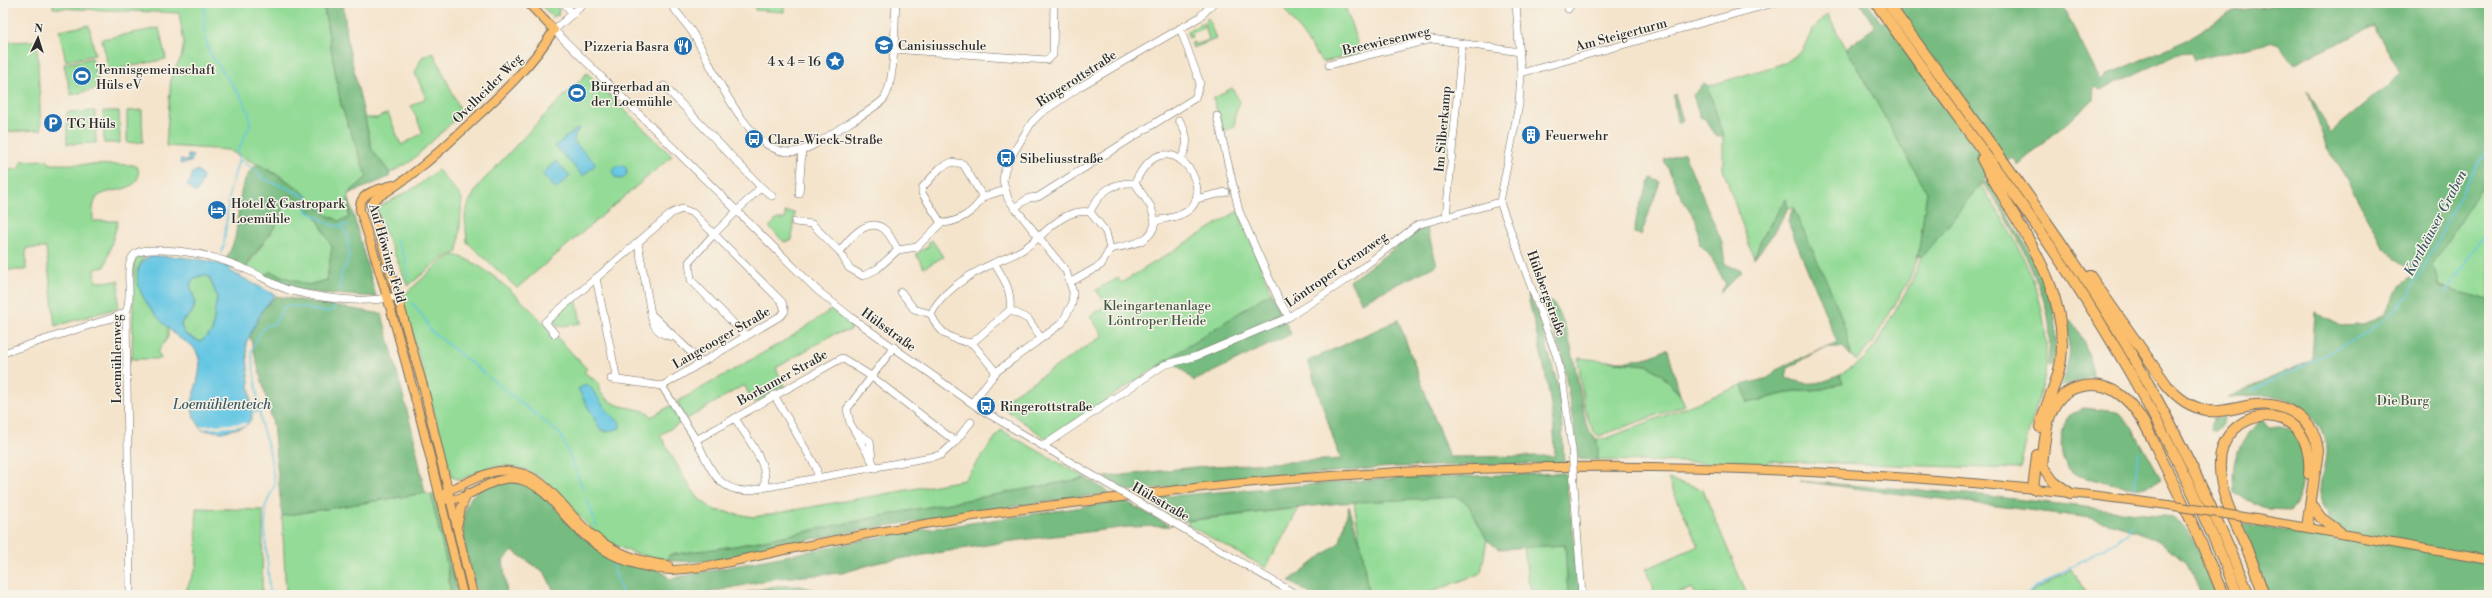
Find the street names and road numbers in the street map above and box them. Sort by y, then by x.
street label: Am Steigerturm [1573,15,1669,55]
street label: Breewiesenweg [1340,23,1432,59]
street label: Ringerottstraße [1033,47,1120,111]
street label: Ovelheider Weg [450,50,526,127]
street label: Im Silberkamp [1431,85,1455,173]
street label: Auf Höwings Feld [365,201,409,305]
street label: Löntroper Grenzweg [1282,228,1391,311]
street label: Hülsbergstraße [1523,248,1569,339]
street label: Langeooger Straße [670,303,774,372]
street label: Hülsstraße [858,305,919,355]
street label: Loemühlenweg [109,314,125,404]
street label: Borkumer Straße [734,346,831,410]
street label: Hülsstraße [1129,479,1192,525]

